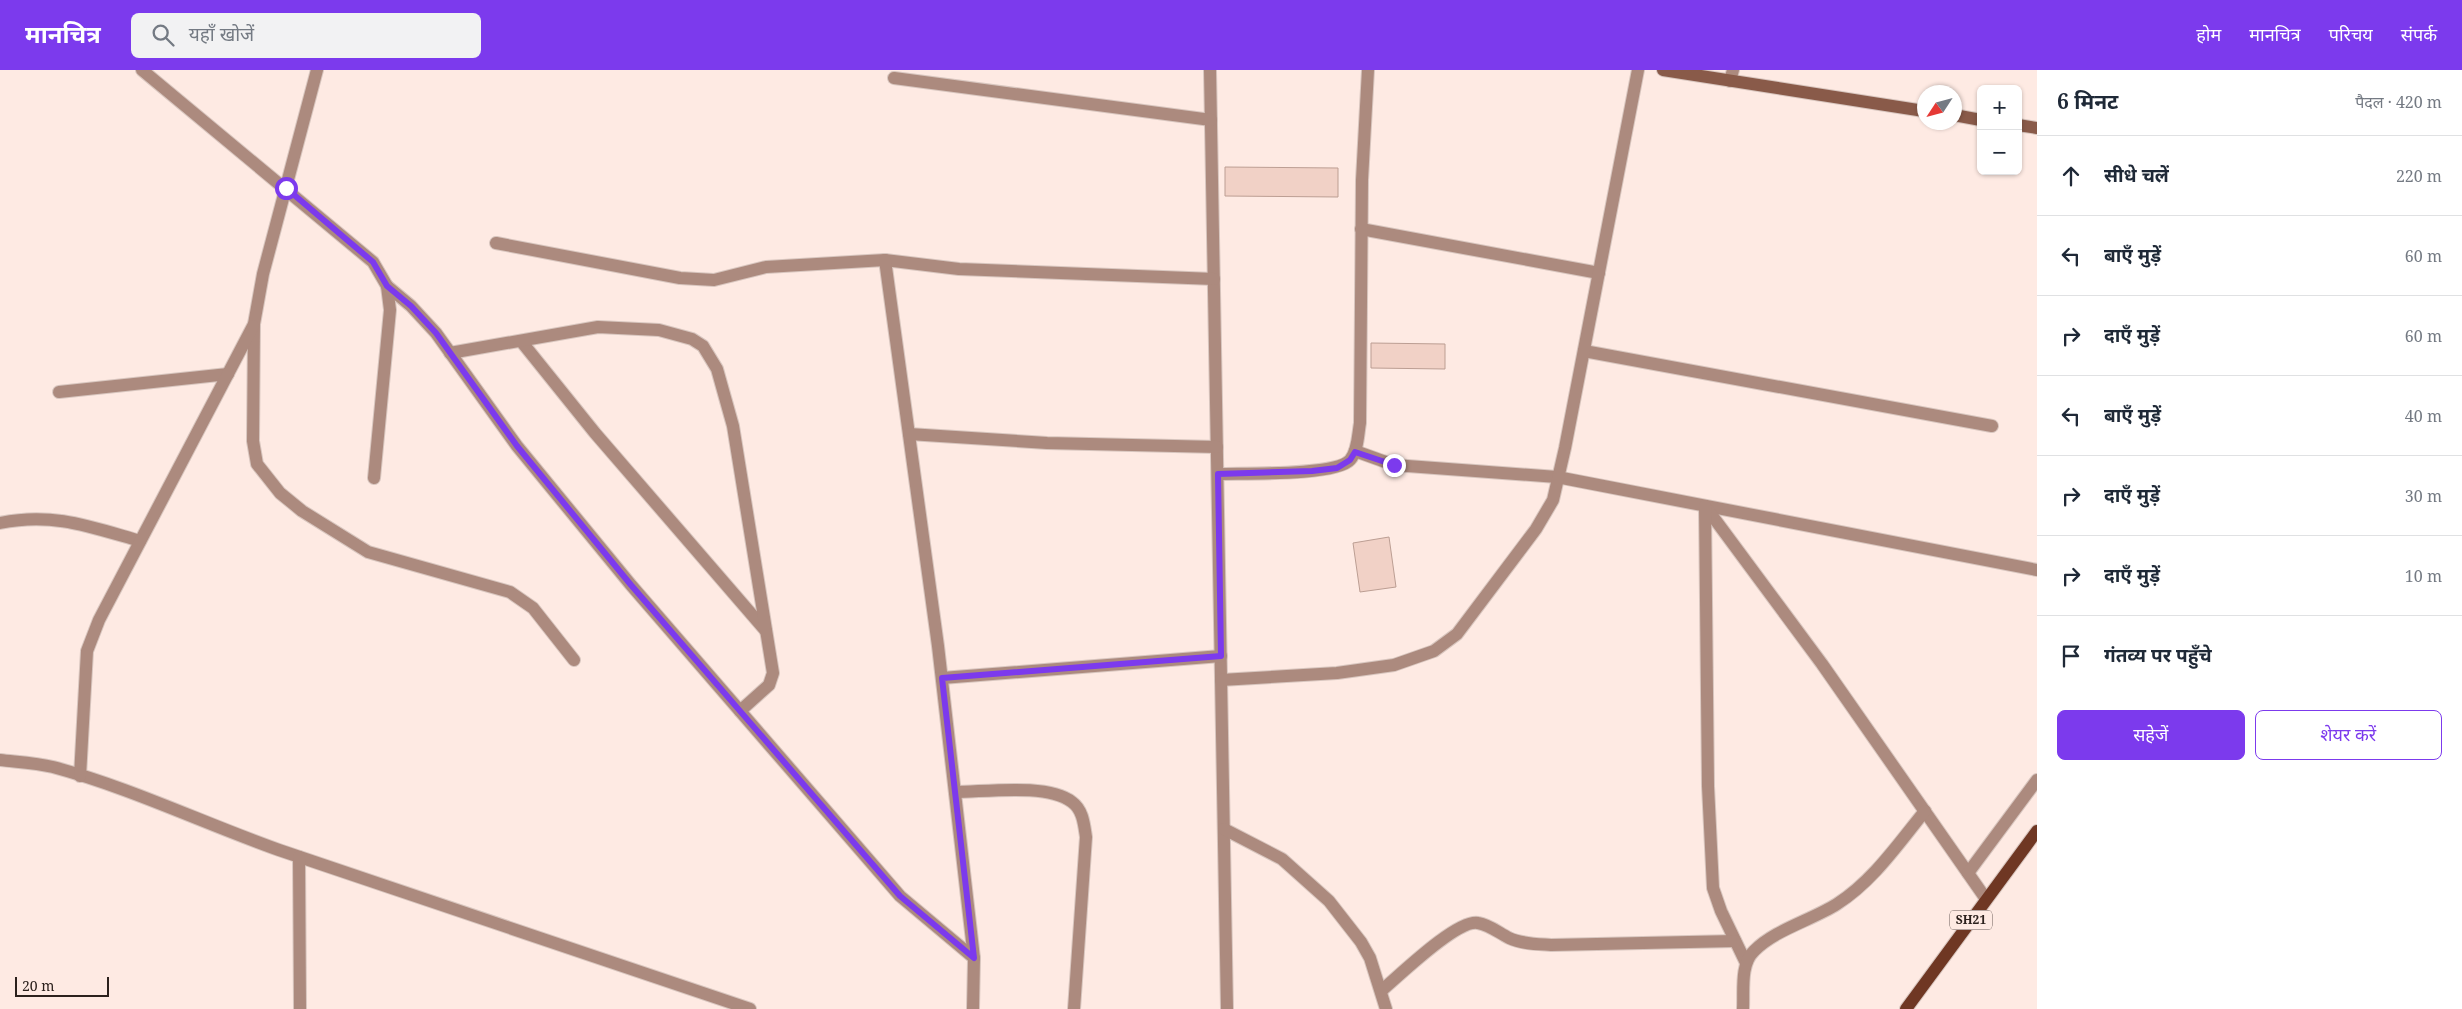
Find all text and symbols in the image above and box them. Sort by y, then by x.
search box [131,13,481,58]
text: मानचित्र [25,17,101,50]
icon: search [149,21,177,49]
text: यहाँ खोजें [189,21,254,47]
text: होम [2196,22,2221,46]
text: मानचित्र [2249,22,2301,46]
text: परिचय [2329,22,2373,46]
text: संपर्क [2401,22,2437,46]
north arrow [1917,85,1962,130]
map controls [1977,85,2022,175]
button: + [1977,85,2022,130]
text: 6 मिनट [2057,87,2118,115]
text: पैदल · 420 m [2355,91,2442,113]
button: − [1977,130,2022,175]
icon: ahead [2057,162,2085,190]
text: सीधे चलें [2104,162,2169,188]
text: 220 m [2396,165,2442,187]
route start [275,177,298,200]
icon: left [2057,242,2085,270]
text: बाएँ मुड़ें [2104,242,2161,268]
text: 60 m [2405,245,2442,267]
icon: right [2057,322,2085,350]
text: दाएँ मुड़ें [2104,322,2160,348]
text: 60 m [2405,325,2442,347]
icon: left [2057,402,2085,430]
text: बाएँ मुड़ें [2104,402,2161,428]
text: 40 m [2405,405,2442,427]
route end [1383,454,1406,477]
icon: right [2057,482,2085,510]
text: दाएँ मुड़ें [2104,482,2160,508]
text: 30 m [2405,485,2442,507]
icon: right [2057,562,2085,590]
text: दाएँ मुड़ें [2104,562,2160,588]
text: 10 m [2405,565,2442,587]
icon: arrive [2057,642,2085,670]
text: गंतव्य पर पहुँचे [2104,642,2212,668]
button: सहेजें [2057,710,2245,760]
button: शेयर करें [2255,710,2442,760]
road number: SH21 [1950,910,1992,930]
scale bar [15,974,109,997]
text: 20 m [22,976,55,995]

